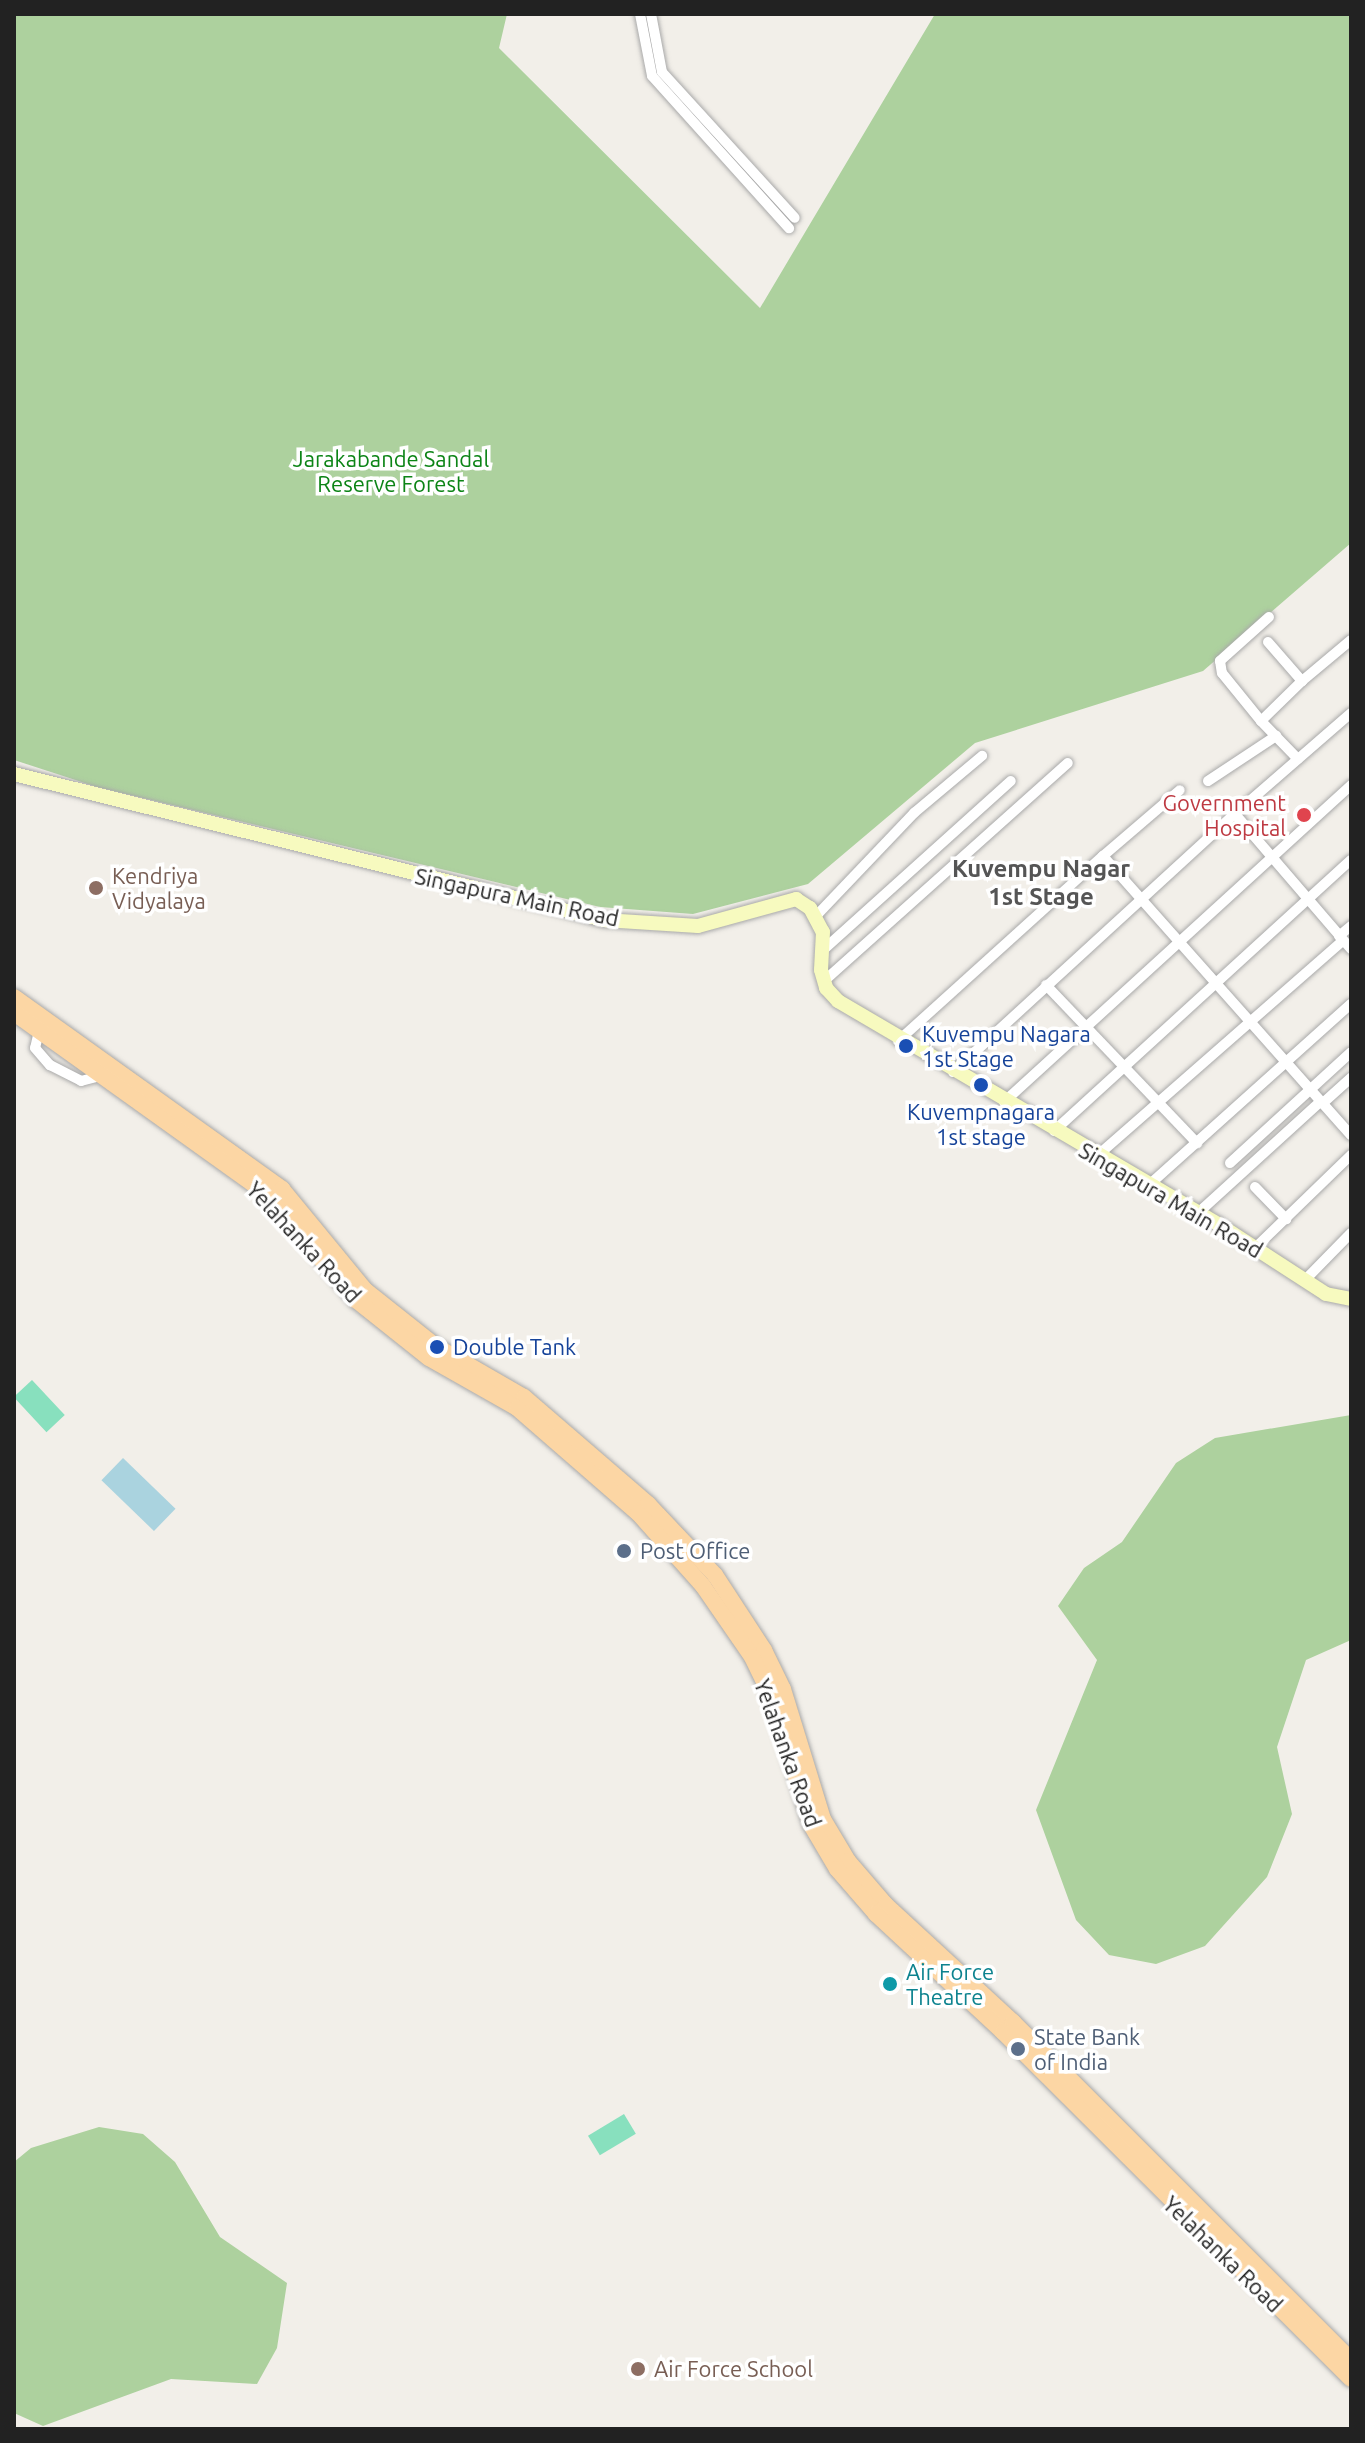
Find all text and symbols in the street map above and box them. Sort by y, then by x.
park label: Jarakabande Sandal Reserve Forest [293,445,489,496]
place label: Government Hospital [1163,789,1286,840]
marker: Government Hospital [1293,804,1315,826]
district label: Kuvempu Nagar 1st Stage [952,855,1130,911]
place label: Kendriya Vidyalaya [112,862,206,914]
street label: Singapura Main Road [413,863,621,931]
marker: Kendriya Vidyalaya [87,879,105,897]
place label: Kuvempu Nagara 1st Stage [922,1020,1091,1072]
marker: Kuvempu Nagara 1st Stage [897,1037,915,1055]
marker: Kuvempnagara 1st stage [972,1076,990,1094]
place label: Kuvempnagara 1st stage [907,1098,1055,1150]
street label: Singapura Main Road [1075,1137,1267,1263]
street label: Yelahanka Road [241,1176,367,1308]
place label: Double Tank [453,1334,576,1360]
marker: Double Tank [428,1338,446,1356]
place label: Post Office [640,1538,751,1564]
marker: Post Office [615,1542,633,1560]
street label: Yelahanka Road [749,1675,827,1831]
place label: Air Force Theatre [906,1958,994,2010]
marker: Air Force Theatre [881,1975,899,1993]
place label: State Bank of India [1034,2023,1140,2074]
marker: State Bank of India [1009,2040,1027,2058]
street label: Yelahanka Road [1158,2190,1288,2318]
place label: Air Force School [654,2356,813,2382]
marker: Air Force School [629,2360,647,2378]

